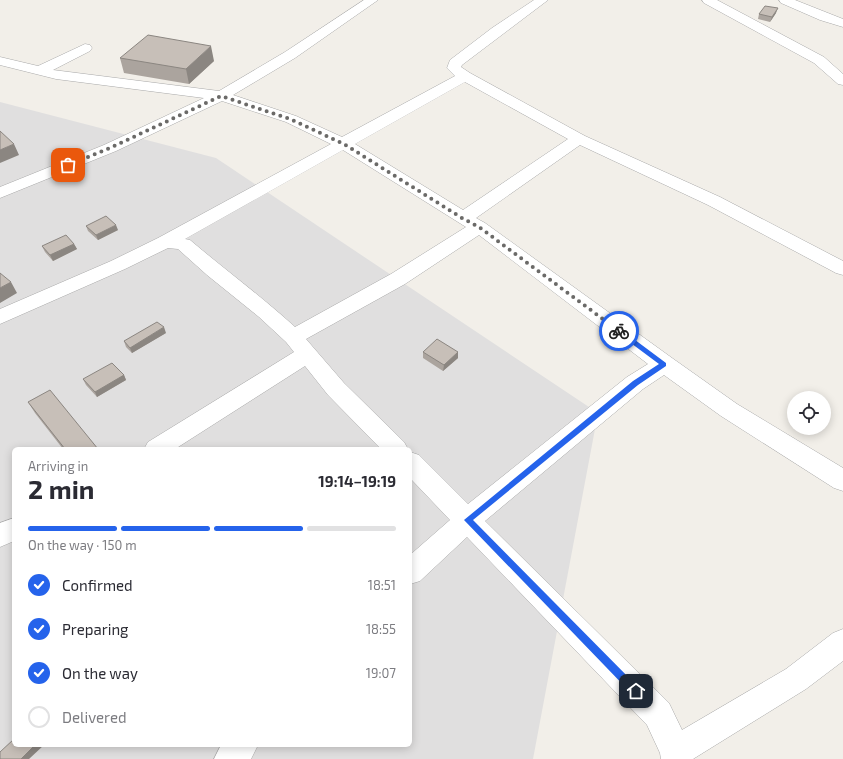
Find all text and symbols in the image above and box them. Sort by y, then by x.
pin [51,148,85,182]
icon: bag [57,154,79,176]
courier [599,311,639,351]
icon: bike [608,320,630,342]
map controls [787,391,831,435]
button: locate [787,391,831,435]
text: Arriving in [28,458,88,474]
text: 19:14–19:19 [318,472,396,490]
text: 2 min [28,473,94,504]
text: On the way · 150 m [28,537,137,553]
icon: check [28,574,50,596]
text: Confirmed [62,576,133,594]
text: 18:51 [368,577,396,593]
icon: check [28,618,50,640]
text: Preparing [62,620,128,638]
text: 18:55 [366,621,396,637]
icon: check [28,662,50,684]
text: On the way [62,664,138,682]
text: 19:07 [366,665,396,681]
pin [619,674,653,708]
icon: home [625,680,647,702]
text: Delivered [62,708,127,726]

